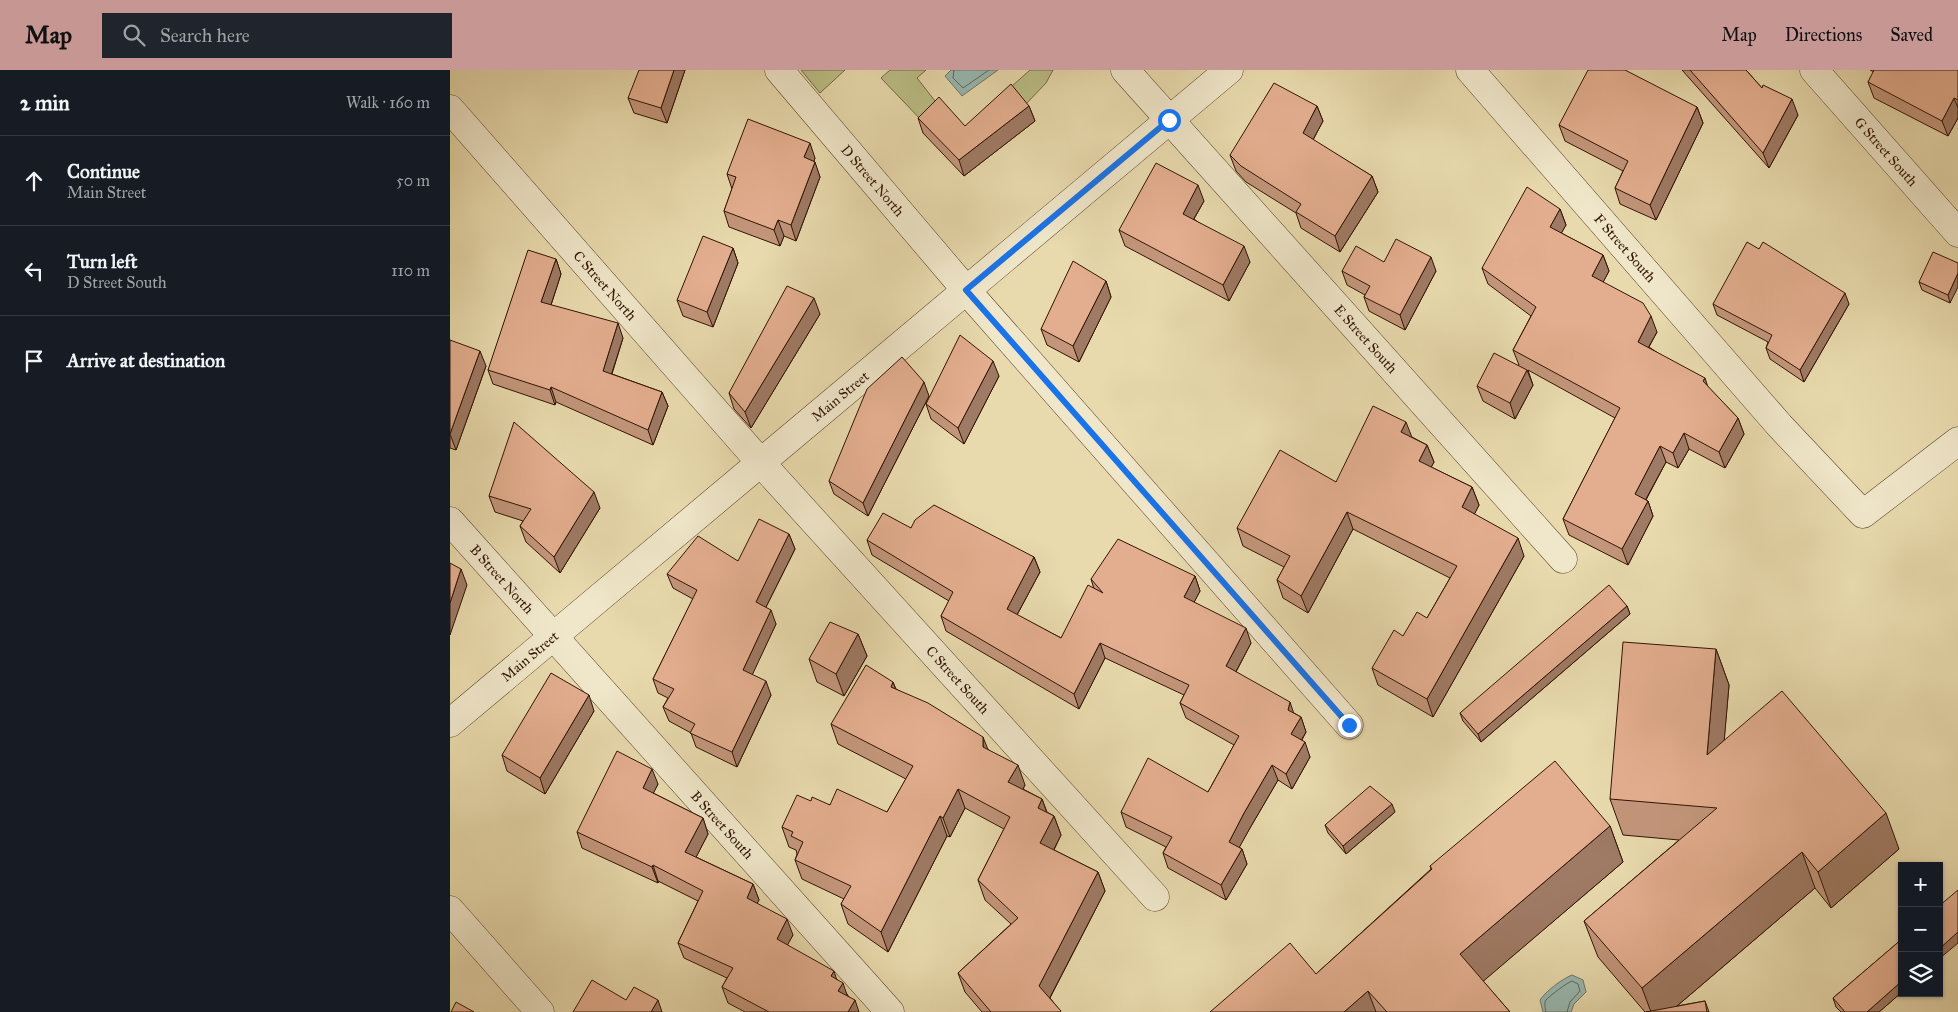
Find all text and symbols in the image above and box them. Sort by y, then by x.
search box [102,13,452,58]
text: Map [25,20,72,50]
icon: search [120,21,148,49]
text: Search here [160,24,250,47]
text: Map [1721,24,1757,46]
text: Directions [1785,24,1862,46]
text: Saved [1890,24,1933,46]
text: 2 min [20,90,70,116]
text: Walk · 160 m [346,93,430,112]
route start [1158,109,1181,132]
street label: G Street South [1851,114,1921,190]
street label: D Street North [838,141,908,220]
text: Continue [67,160,140,183]
icon: ahead [20,167,48,195]
text: 50 m [396,171,430,190]
text: Main Street [67,183,147,202]
street label: F Street South [1591,210,1660,286]
street label: C Street North [570,247,640,324]
text: Turn left [67,250,137,273]
icon: left [20,257,48,285]
text: 110 m [391,261,430,280]
text: D Street South [67,273,167,292]
street label: E Street South [1331,301,1401,377]
icon: arrive [20,347,48,375]
text: Arrive at destination [67,349,225,372]
street label: Main Street [808,367,872,425]
street label: B Street North [467,541,538,617]
street label: Main Street [498,627,562,685]
street label: C Street South [923,642,993,717]
route end [1338,714,1361,737]
street label: B Street South [687,787,757,863]
map controls [1898,862,1943,997]
button: + [1898,862,1943,907]
button: − [1898,907,1943,952]
button: layers [1898,952,1943,997]

